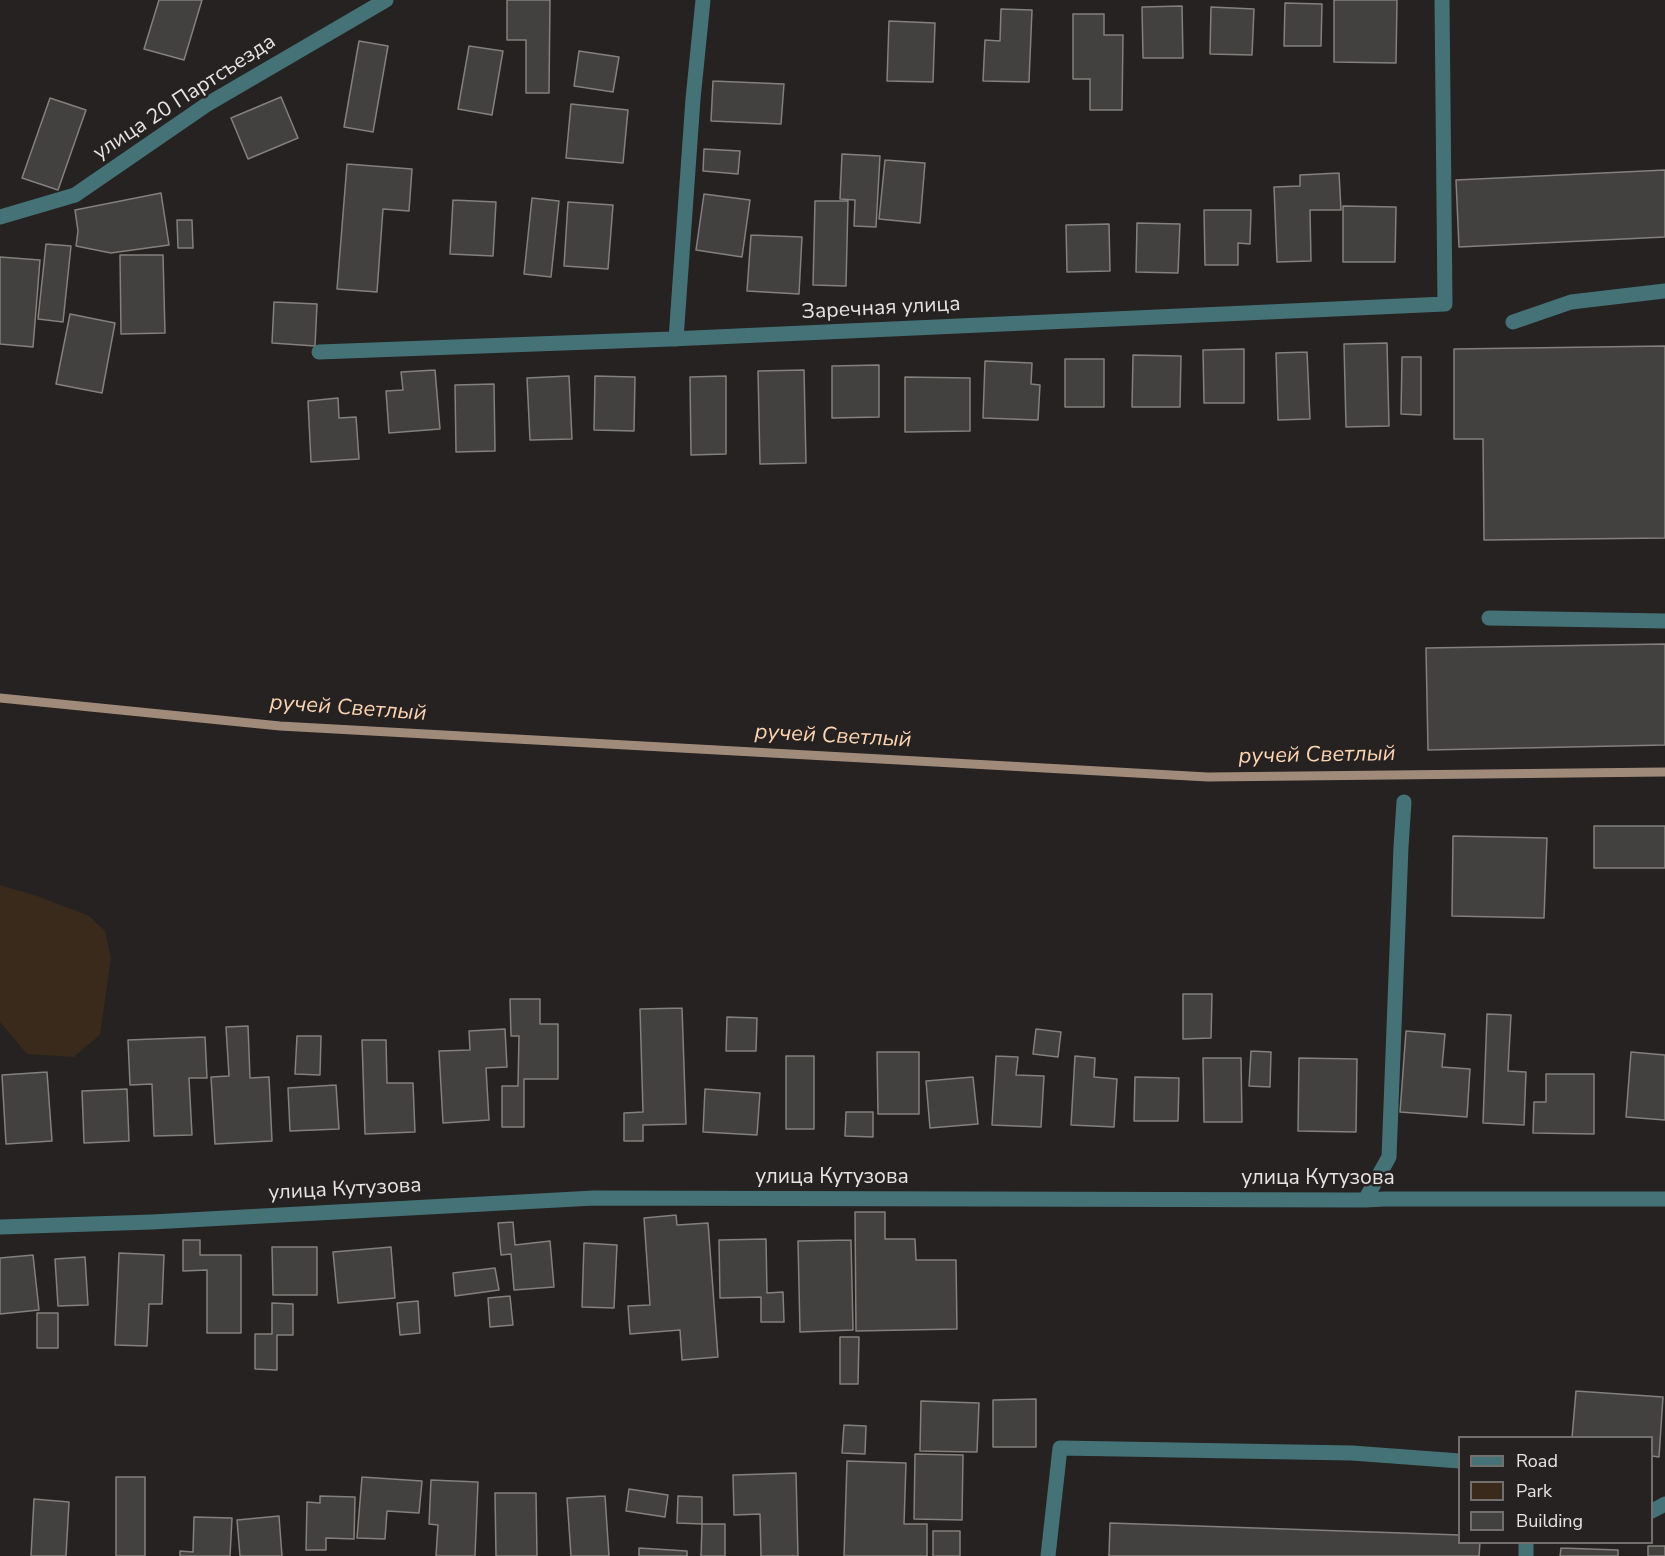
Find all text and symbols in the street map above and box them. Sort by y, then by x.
street label: улица 20 Партсъезда [89,30,281,166]
street label: Заречная улица [801,292,961,326]
water label: ручей Светлый [269,690,427,728]
water label: ручей Светлый [754,720,912,754]
water label: ручей Светлый [1238,741,1396,771]
street label: улица Кутузова [755,1165,909,1191]
street label: улица Кутузова [1241,1166,1395,1192]
street label: улица Кутузова [268,1173,422,1207]
legend [1458,1436,1653,1544]
text: Road [1516,1449,1558,1473]
text: Park [1516,1479,1552,1503]
text: Building [1516,1509,1583,1533]

